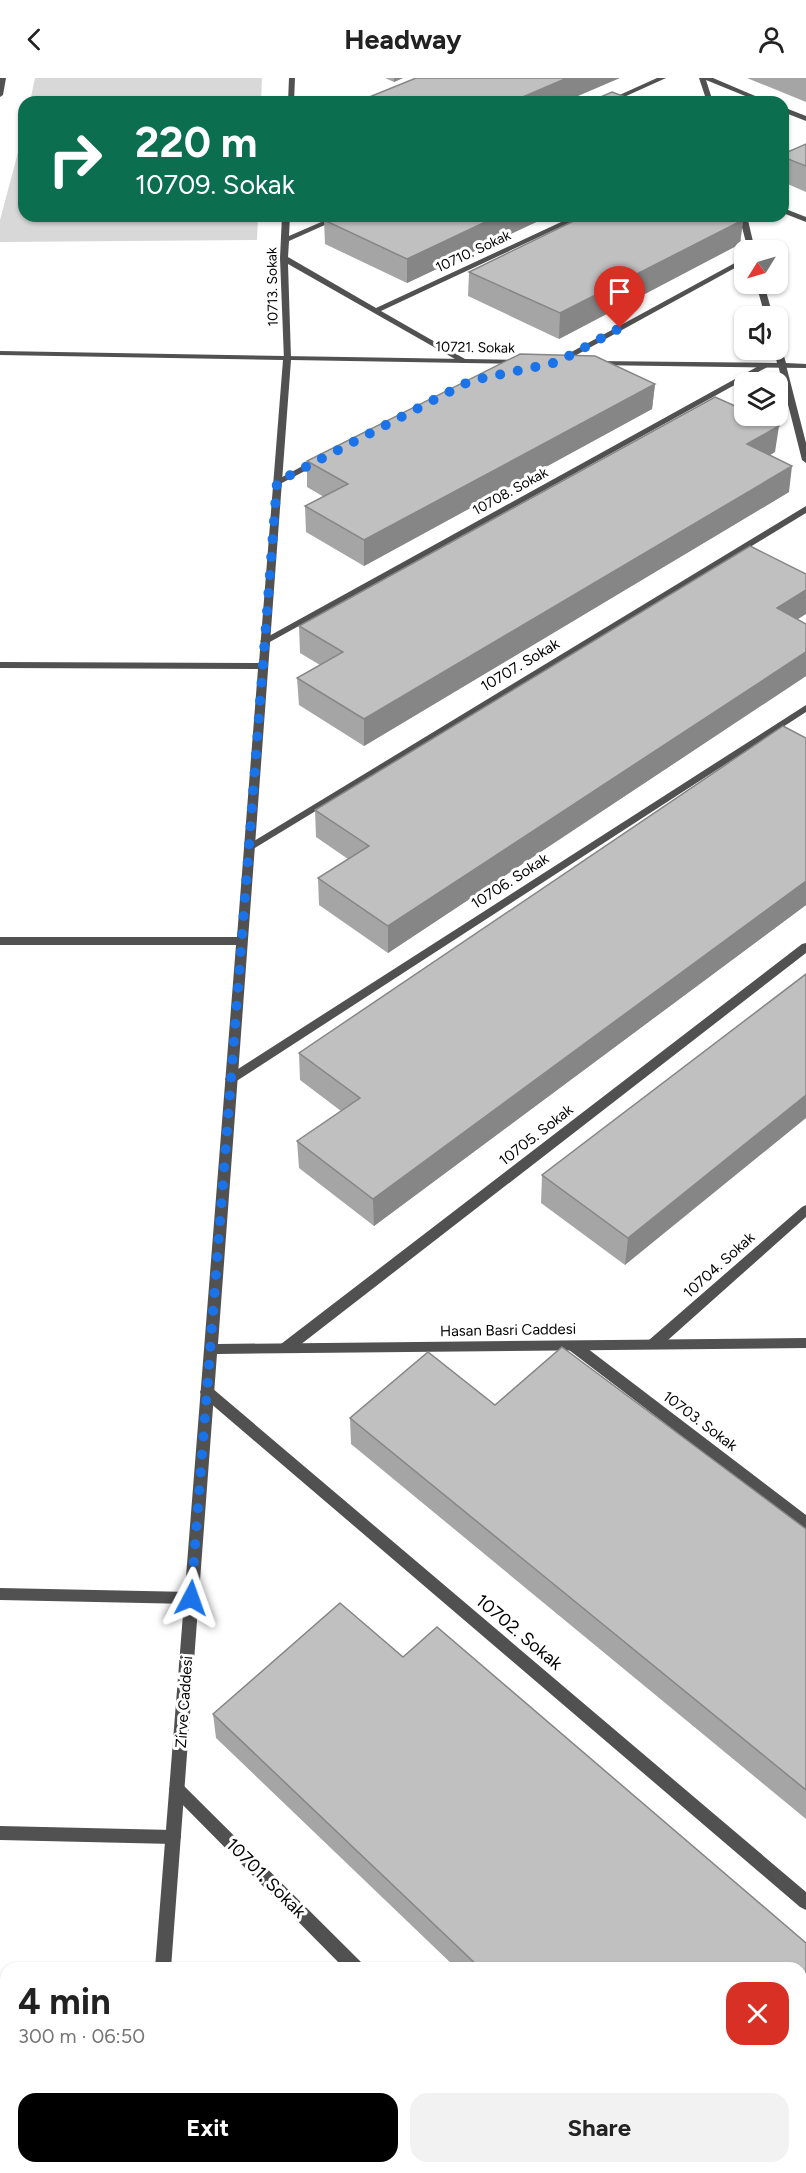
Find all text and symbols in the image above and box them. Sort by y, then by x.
icon: back [18,23,51,56]
text: Headway [344,23,462,56]
icon: person [755,23,788,56]
text: 220 m [135,117,257,168]
icon: right [36,120,114,198]
text: 10709. Sokak [135,168,295,201]
street label: 10710. Sokak [433,227,514,276]
north arrow [734,240,788,294]
map controls [734,240,788,426]
street label: 10713. Sokak [263,247,282,327]
pin [594,266,645,328]
icon: arrive [603,275,636,308]
button: sound [734,306,788,360]
street label: 10721. Sokak [435,338,515,357]
button: layers [734,372,788,426]
street label: 10708. Sokak [470,464,551,519]
street label: 10707. Sokak [478,634,563,695]
street label: 10706. Sokak [468,849,553,913]
street label: 10705. Sokak [495,1100,577,1169]
street label: 10704. Sokak [680,1228,759,1302]
street label: Hasan Basri Caddesi [440,1320,576,1340]
street label: 10703. Sokak [659,1387,741,1455]
position arrow [159,1566,223,1630]
street label: 10702. Sokak [471,1589,567,1675]
street label: Zirve Caddesi [172,1655,196,1749]
street label: 10701. Sokak [222,1834,311,1923]
text: 4 min [18,1980,111,2023]
button: close [726,1982,789,2045]
text: 300 m · 06:50 [18,2024,145,2048]
button: Exit [18,2093,398,2162]
button: Share [410,2093,789,2162]

